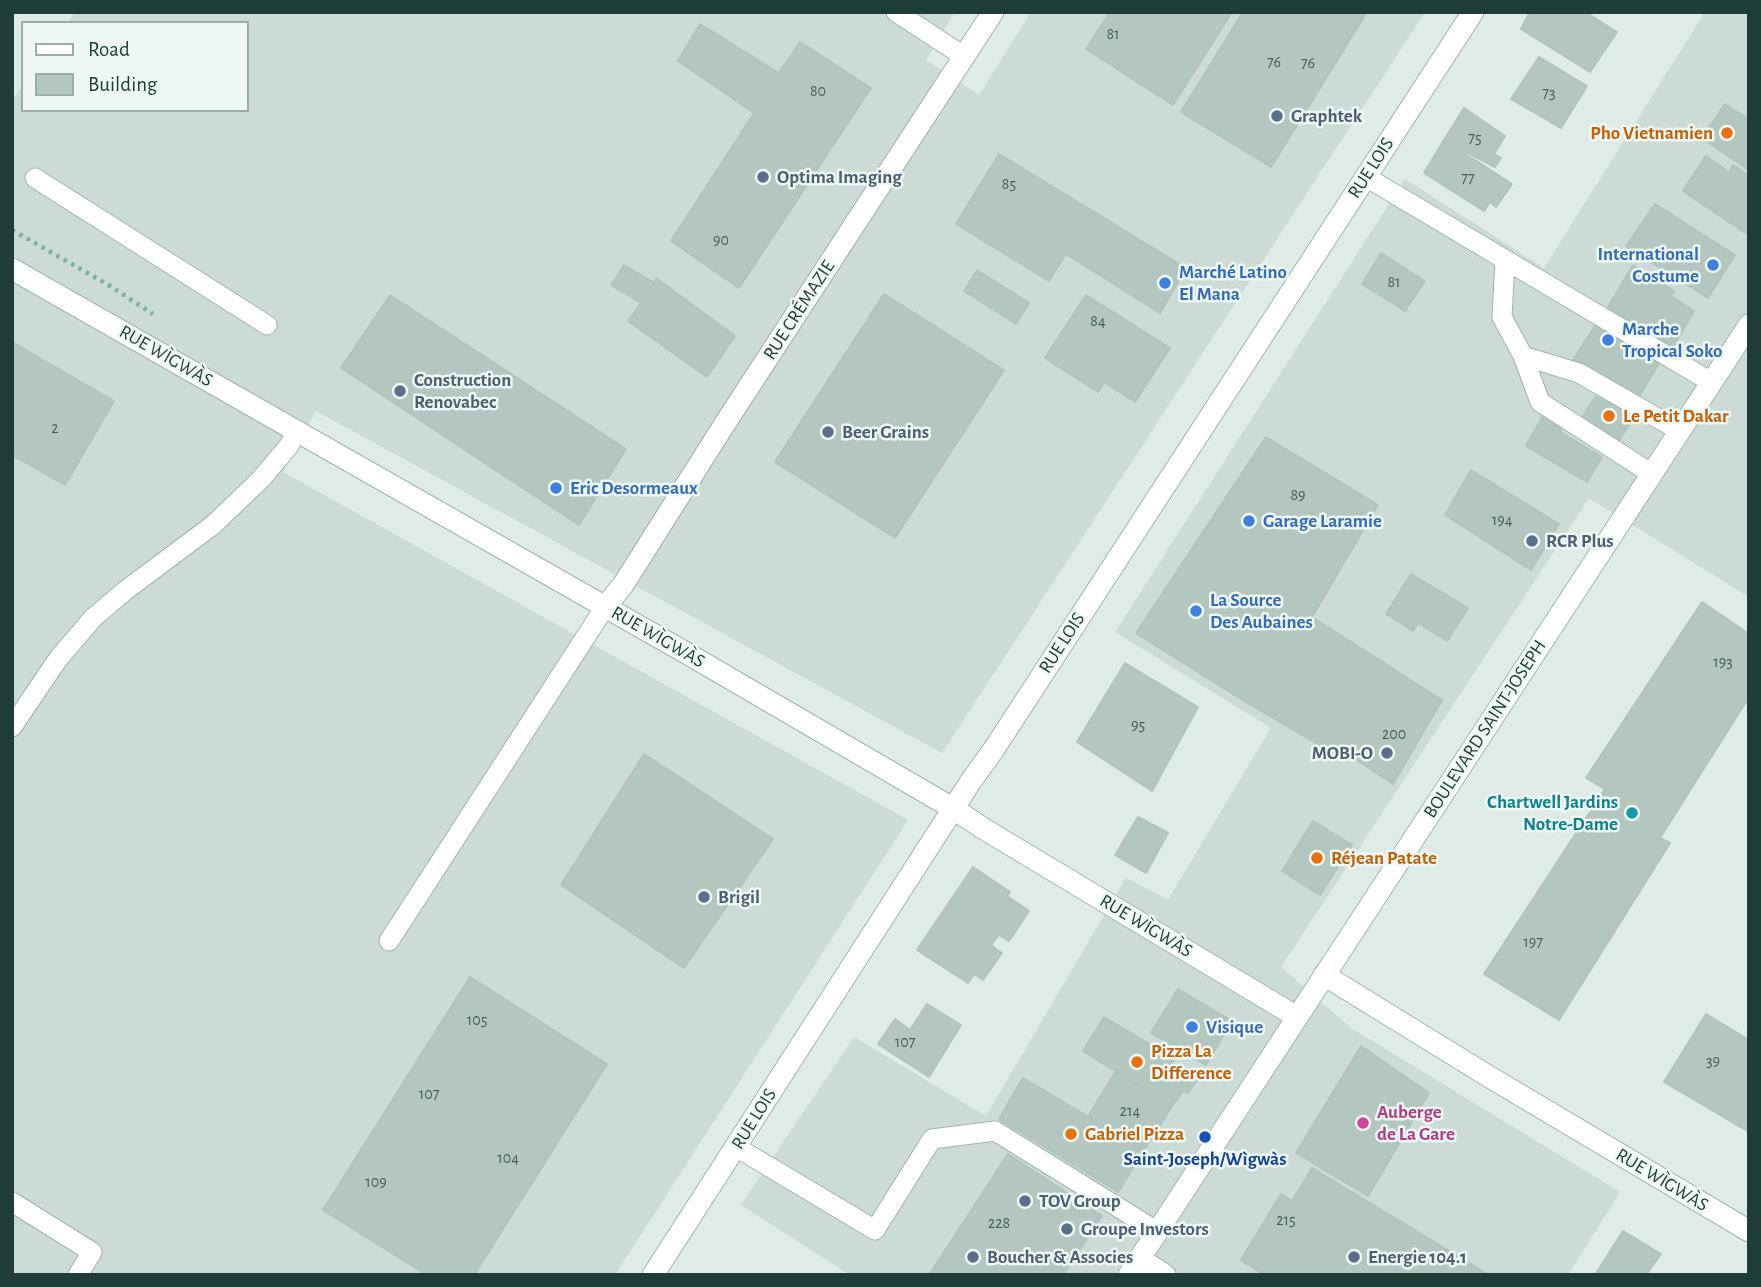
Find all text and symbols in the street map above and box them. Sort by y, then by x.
legend [21,21,248,112]
house number: 81 [1106,24,1120,44]
text: Road [88,39,130,60]
house number: 76 [1267,52,1281,72]
house number: 76 [1301,53,1315,73]
text: Building [88,74,157,95]
house number: 80 [810,81,826,101]
house number: 73 [1542,83,1556,103]
place label: Graphtek [1291,105,1362,127]
marker: Graphtek [1269,108,1285,124]
place label: Pho Vietnamien [1590,122,1713,144]
marker: Pho Vietnamien [1719,125,1735,141]
house number: 75 [1468,128,1482,148]
street label: RUE LOIS [1343,133,1399,203]
place label: Optima Imaging [777,166,902,188]
house number: 77 [1461,168,1475,188]
marker: Optima Imaging [755,169,771,185]
house number: 85 [1002,174,1016,194]
house number: 90 [713,230,729,250]
place label: International Costume [1598,243,1699,287]
street label: RUE CRÉMAZIE [758,256,840,364]
marker: International Costume [1705,257,1721,273]
place label: Marché Latino El Mana [1179,261,1287,305]
house number: 81 [1387,272,1401,292]
marker: Marché Latino El Mana [1157,275,1173,291]
house number: 84 [1090,311,1106,331]
place label: Marche Tropical Soko [1622,318,1722,362]
street label: RUE WÌGWÀS [115,320,217,392]
marker: Marche Tropical Soko [1600,332,1616,348]
place label: Construction Renovabec [414,369,511,413]
marker: Construction Renovabec [392,383,408,399]
place label: Le Petit Dakar [1623,405,1729,427]
marker: Le Petit Dakar [1601,408,1617,424]
house number: 2 [51,418,59,438]
place label: Beer Grains [842,421,929,443]
marker: Beer Grains [820,424,836,440]
place label: Eric Desormeaux [570,477,698,499]
marker: Eric Desormeaux [548,480,564,496]
house number: 89 [1290,485,1306,505]
place label: Garage Laramie [1263,510,1382,532]
house number: 194 [1492,510,1512,530]
marker: Garage Laramie [1241,513,1257,529]
place label: RCR Plus [1546,530,1614,552]
marker: RCR Plus [1524,533,1540,549]
place label: La Source Des Aubaines [1210,589,1313,633]
street label: RUE WÌGWÀS [607,601,709,673]
marker: La Source Des Aubaines [1188,603,1204,619]
street label: RUE LOIS [1034,608,1090,678]
street label: BOULEVARD SAINT-JOSEPH [1419,636,1551,822]
house number: 193 [1713,652,1733,672]
house number: 95 [1131,715,1145,735]
house number: 200 [1382,724,1406,744]
place label: MOBI-O [1312,742,1373,764]
marker: MOBI-O [1379,745,1395,761]
place label: Chartwell Jardins Notre-Dame [1487,791,1618,835]
marker: Chartwell Jardins Notre-Dame [1624,805,1640,821]
place label: Réjean Patate [1331,847,1437,869]
marker: Réjean Patate [1309,850,1325,866]
place label: Brigil [718,886,760,908]
marker: Brigil [696,889,712,905]
street label: RUE WÌGWÀS [1096,889,1196,963]
house number: 197 [1523,932,1543,952]
house number: 105 [467,1010,487,1030]
place label: Visique [1206,1016,1263,1038]
marker: Visique [1184,1019,1200,1035]
house number: 107 [895,1032,915,1052]
place label: Pizza La Difference [1151,1040,1231,1084]
house number: 39 [1706,1051,1720,1071]
marker: Pizza La Difference [1129,1054,1145,1070]
house number: 107 [419,1084,439,1104]
street label: RUE LOIS [726,1084,782,1154]
house number: 214 [1120,1101,1140,1121]
place label: Auberge de La Gare [1377,1101,1455,1145]
marker: Auberge de La Gare [1355,1115,1371,1131]
place label: Gabriel Pizza [1085,1123,1184,1145]
marker: Gabriel Pizza [1063,1126,1079,1142]
marker: Saint-Joseph/Wìgwàs [1197,1129,1213,1145]
street label: RUE WÌGWÀS [1612,1143,1712,1217]
house number: 104 [497,1148,519,1168]
place label: Saint-Joseph/Wìgwàs [1123,1148,1287,1170]
house number: 109 [365,1172,387,1192]
place label: TOV Group [1039,1190,1121,1212]
marker: TOV Group [1017,1193,1033,1209]
house number: 215 [1276,1210,1296,1230]
house number: 228 [988,1213,1010,1233]
place label: Groupe Investors [1081,1218,1209,1240]
marker: Groupe Investors [1059,1221,1075,1237]
place label: Boucher & Associes [987,1246,1133,1268]
place label: Energie 104.1 [1368,1246,1467,1268]
marker: Boucher & Associes [965,1249,981,1265]
marker: Energie 104.1 [1346,1249,1362,1265]

